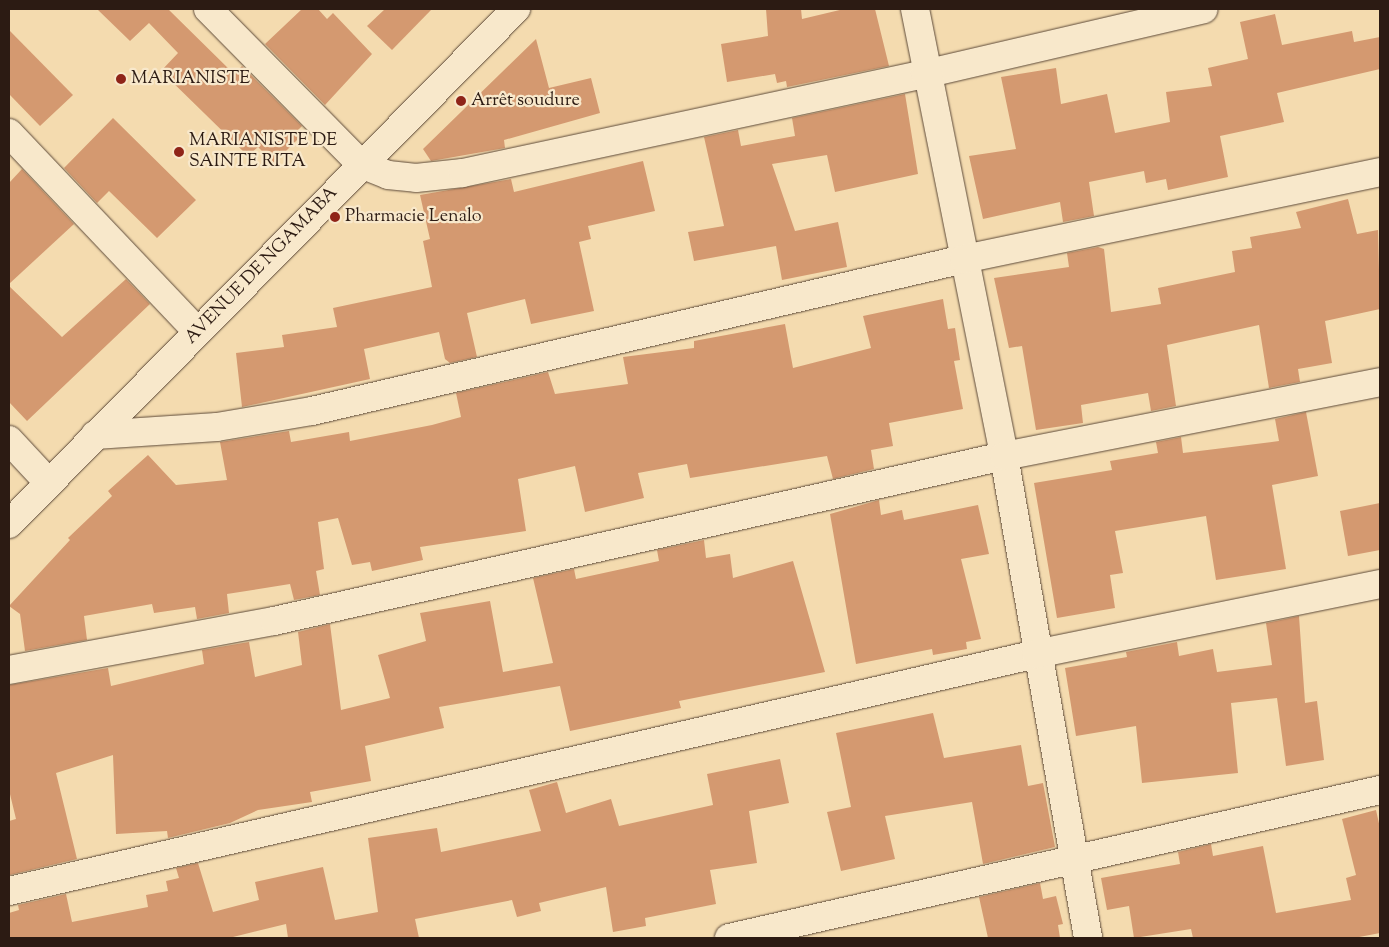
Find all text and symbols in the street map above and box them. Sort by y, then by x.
place label: MARIANISTE [131,68,250,90]
marker: MARIANISTE [115,73,127,85]
place label: Arrêt soudure [471,90,580,112]
marker: Arrêt soudure [455,95,467,107]
place label: MARIANISTE DE SAINTE RITA [189,131,337,173]
marker: MARIANISTE DE SAINTE RITA [173,146,185,158]
street label: AVENUE DE NGAMABA [181,183,343,349]
place label: Pharmacie Lenalo [345,206,482,228]
marker: Pharmacie Lenalo [329,211,341,223]

